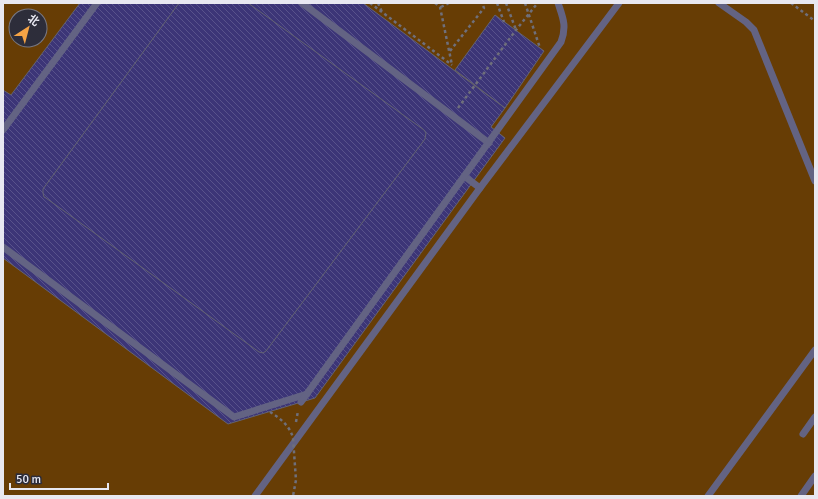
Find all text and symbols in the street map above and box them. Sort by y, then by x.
north arrow [8,8,48,48]
text: 北 [25,12,42,29]
scale bar [10,465,108,491]
text: 50 m [16,472,41,487]

